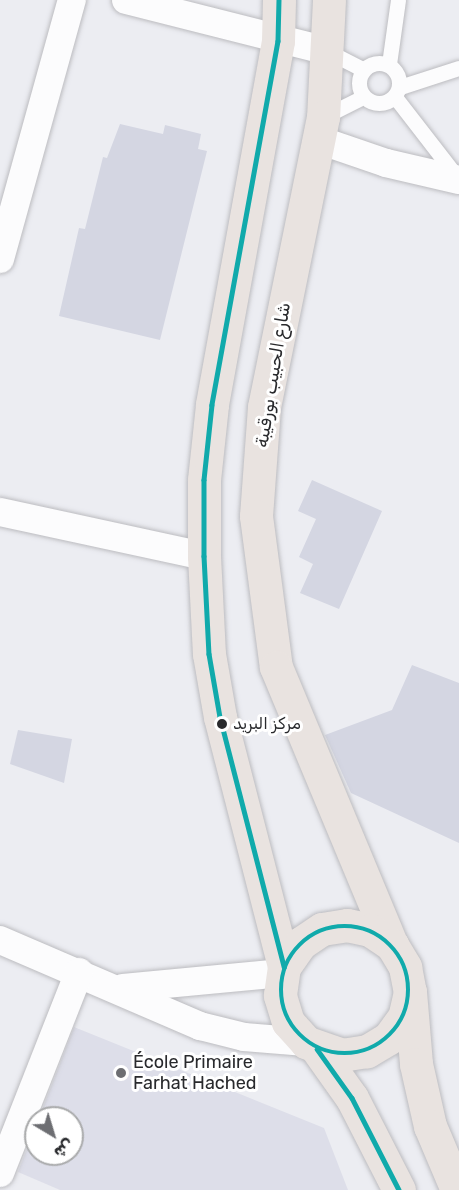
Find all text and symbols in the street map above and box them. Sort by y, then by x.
street label: شارع الحبيب بورقيبة [251,301,295,449]
place label: مركز البريد [233,714,301,734]
marker: مركز البريد [216,718,228,730]
place label: École Primaire Farhat Hached [133,1052,257,1094]
marker: École Primaire Farhat Hached [114,1066,128,1080]
north arrow [24,1106,84,1166]
text: ش [50,1135,78,1163]

